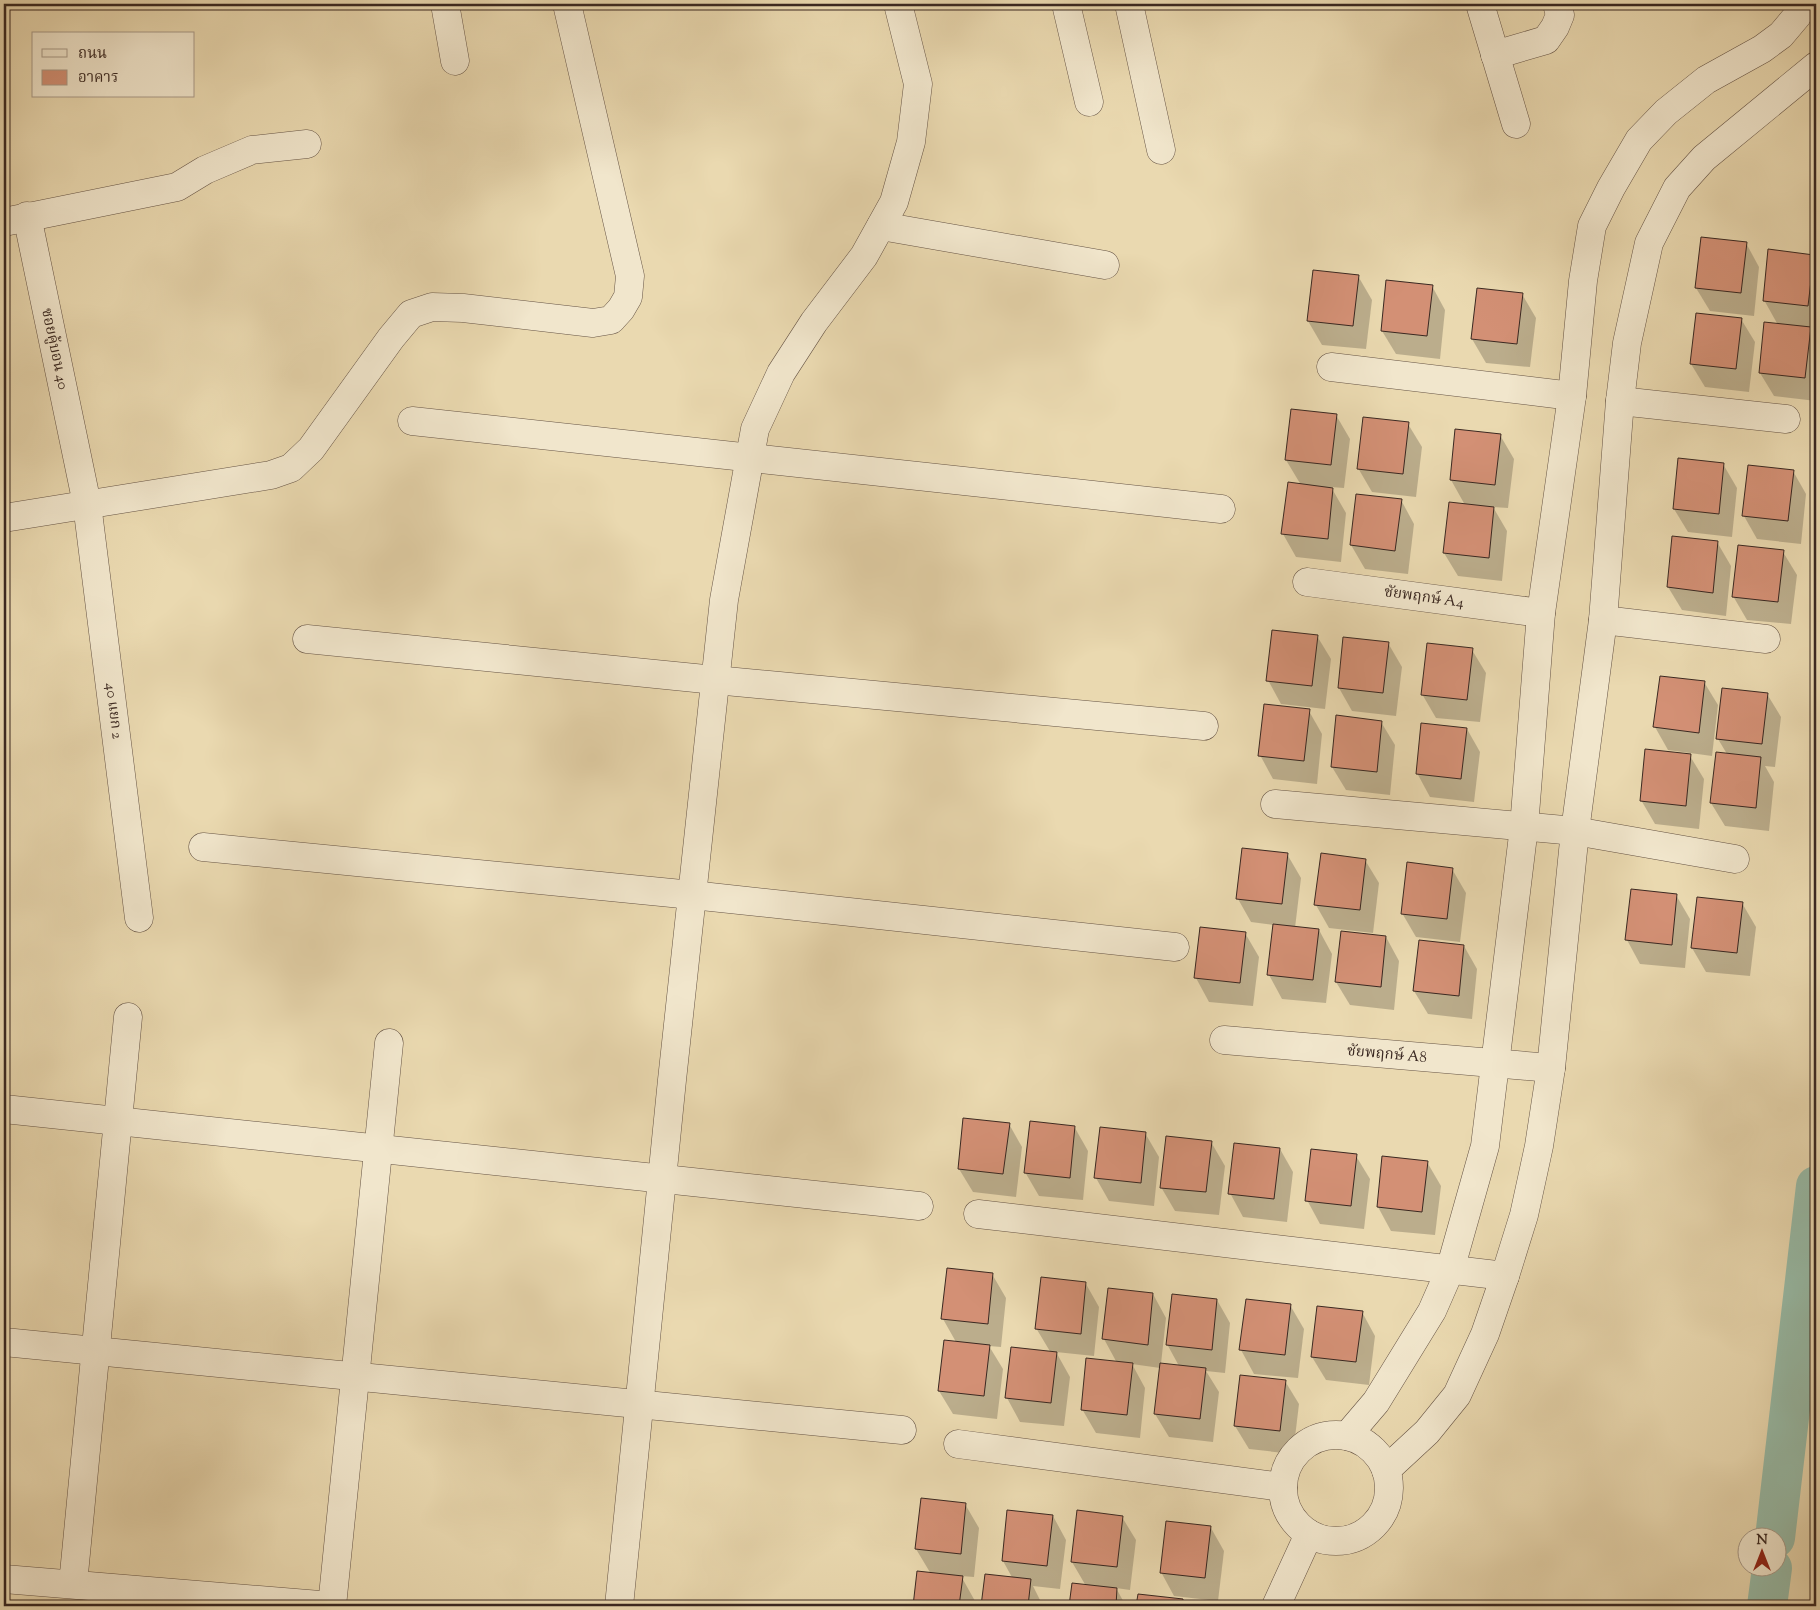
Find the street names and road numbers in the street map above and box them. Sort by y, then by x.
street label: ซอยคู้บอน 40 [35,306,73,392]
street label: ชัยพฤกษ์ A4 [1383,581,1466,614]
street label: 40 แยก 2 [99,682,127,740]
street label: ชัยพฤกษ์ A8 [1346,1040,1428,1069]

